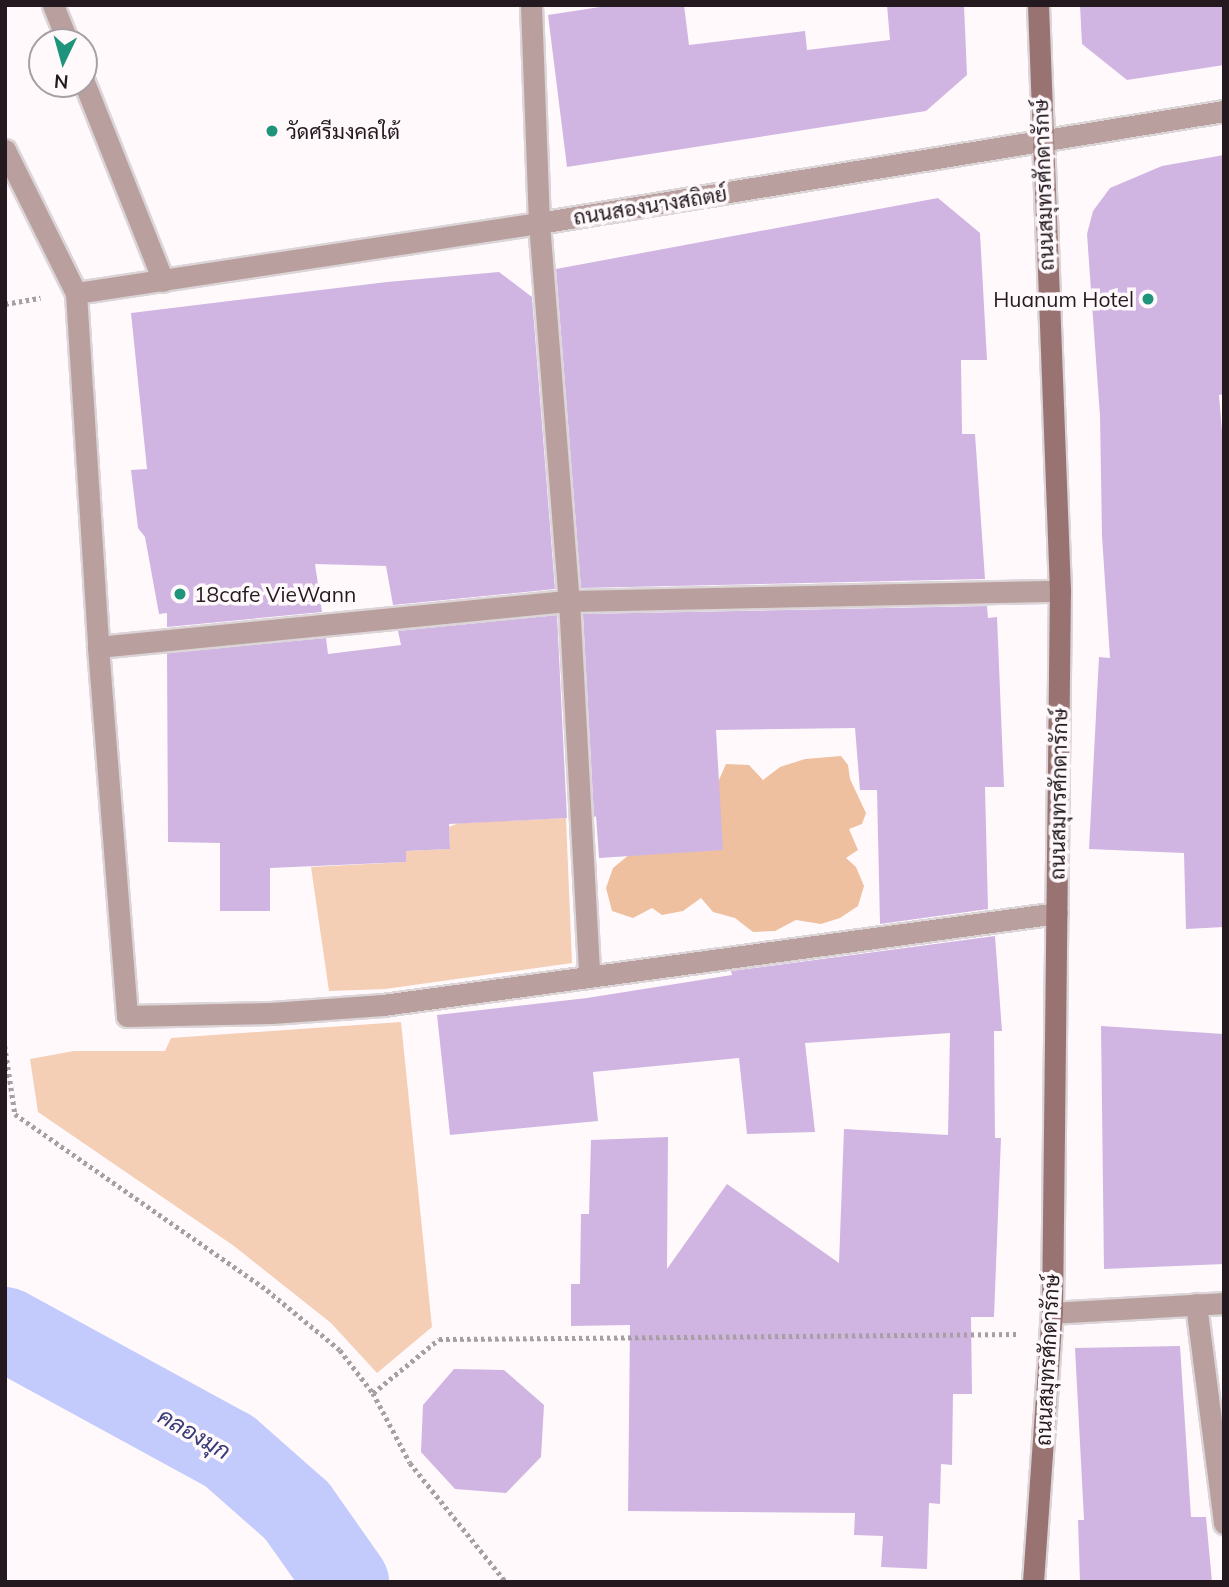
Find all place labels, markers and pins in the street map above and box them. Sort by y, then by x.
place label: วัดศรีมงคลใต้ [286,118,400,144]
marker: วัดศรีมงคลใต้ [264,123,280,139]
place label: Huanum Hotel [993,286,1134,312]
marker: Huanum Hotel [1140,291,1156,307]
place label: 18cafe VieWann [194,581,356,607]
marker: 18cafe VieWann [172,586,188,602]

